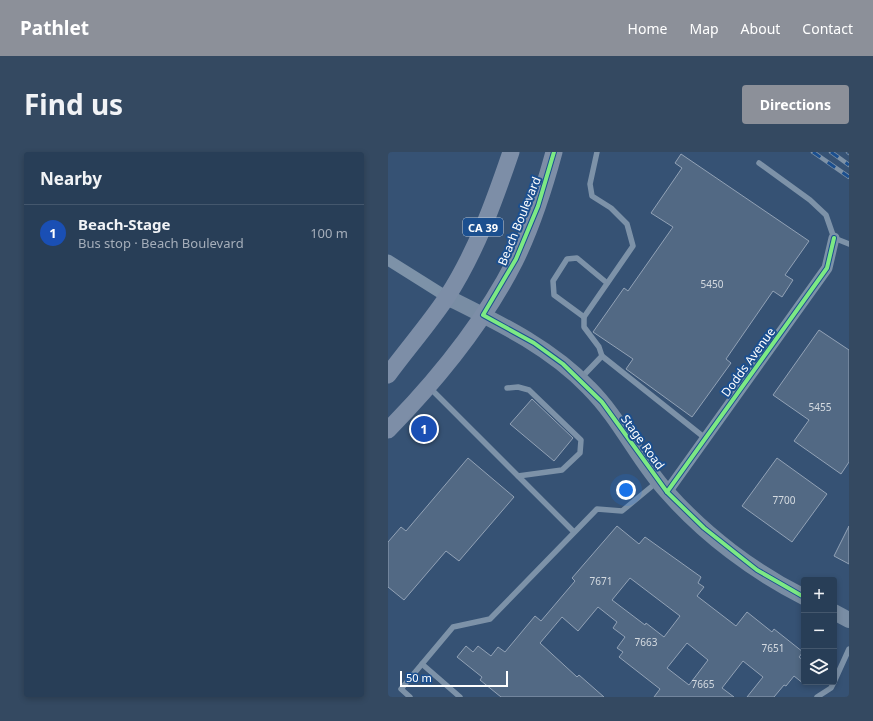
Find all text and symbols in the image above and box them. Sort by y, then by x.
text: Pathlet [20,15,89,41]
text: Home [628,19,667,38]
text: Map [689,19,719,38]
text: About [741,19,780,38]
text: Contact [802,19,853,38]
text: Find us [24,85,123,123]
button: Directions [742,85,849,124]
text: Nearby [40,167,102,190]
street label: Beach Boulevard [493,174,545,268]
text: Beach-Stage [78,214,170,234]
road number: CA 39 [463,218,503,236]
text: 1 [49,224,57,242]
text: 100 m [310,224,348,242]
text: Bus stop · Beach Boulevard [78,234,244,252]
house number: 5450 [701,277,724,291]
street label: Dodds Avenue [717,324,779,400]
house number: 5455 [809,400,832,414]
street label: Stage Road [617,411,669,473]
pin: 1 [411,414,437,444]
your location [616,480,636,500]
house number: 7700 [773,493,796,507]
house number: 7671 [590,574,612,588]
map controls [801,577,837,685]
button: + [801,577,837,613]
button: − [801,613,837,649]
house number: 7663 [635,635,658,649]
house number: 7651 [762,641,784,655]
button: layers [801,649,837,685]
scale bar [400,669,508,688]
text: 50 m [406,670,432,685]
house number: 7665 [692,677,715,691]

